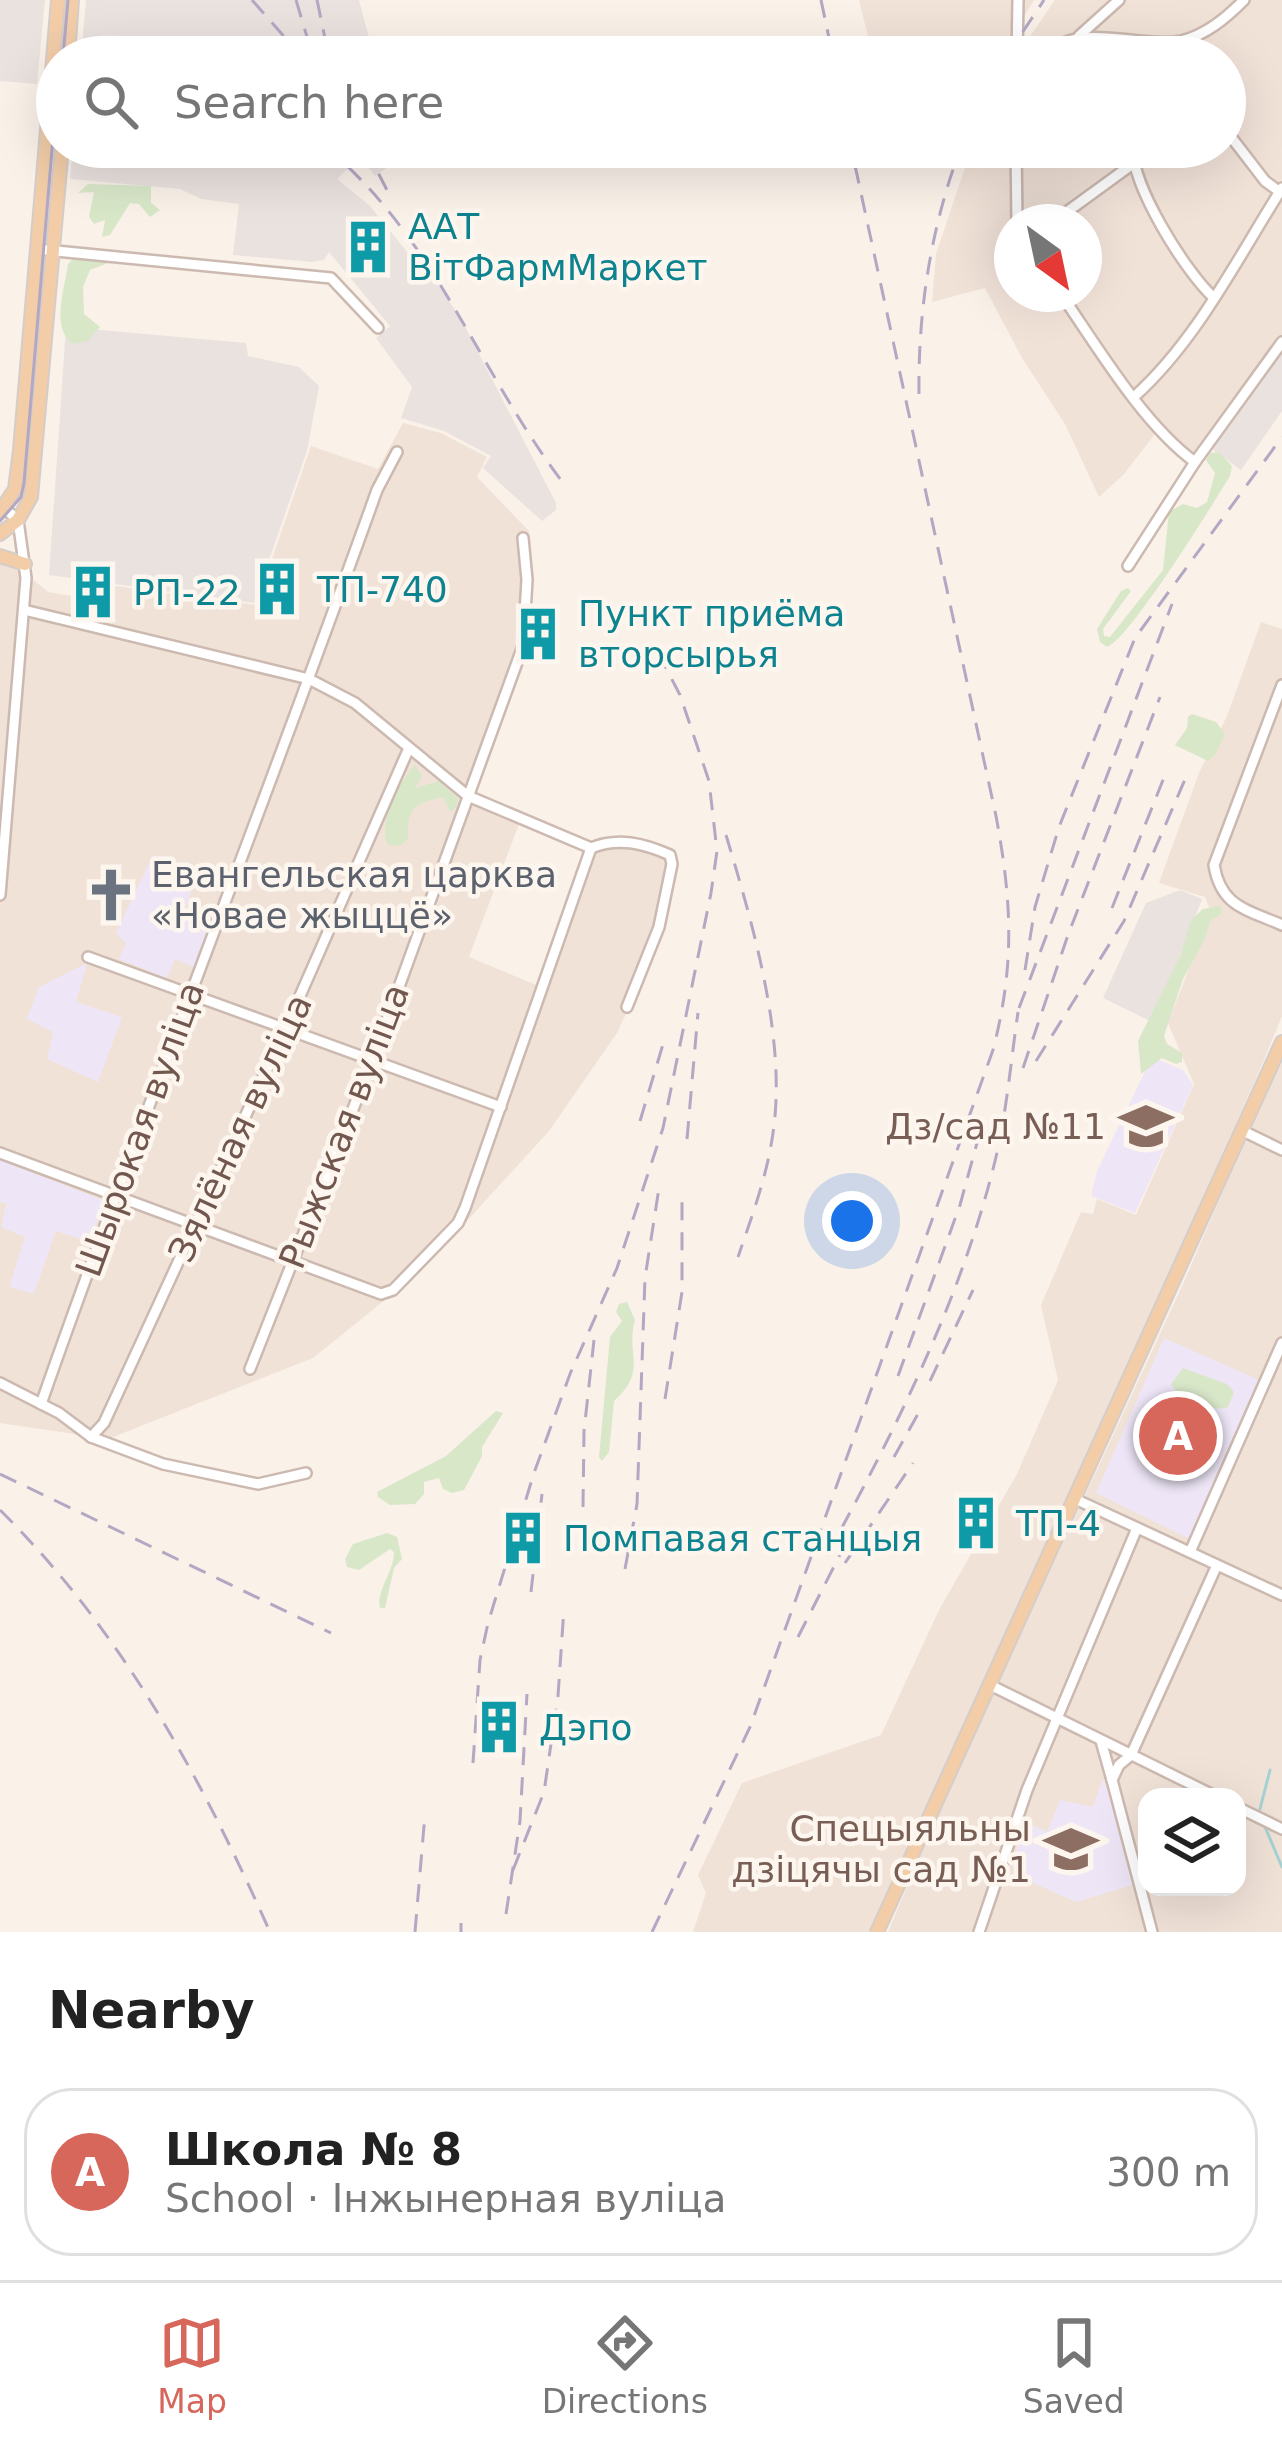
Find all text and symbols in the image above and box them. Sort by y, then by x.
search box [36,36,1246,168]
icon: search [78,69,144,135]
text: Search here [174,76,444,129]
north arrow [994,204,1102,312]
place label: ААТ ВітФармМаркет [408,206,708,288]
building icon: ААТ ВітФармМаркет [339,218,397,276]
building icon: ТП-740 [248,560,306,618]
building icon: РП-22 [64,563,122,621]
place label: ТП-740 [316,569,448,610]
place label: РП-22 [133,572,241,613]
place label: Пункт приёма вторсырья [578,593,845,675]
building icon: Пункт приёма вторсырья [509,605,567,663]
place label: Евангельская царква «Новае жыццё» [151,854,557,936]
church icon: Евангельская царква «Новае жыццё» [82,866,140,924]
street label: Шырокая вуліца [68,976,212,1282]
street label: Рыжская вуліца [271,978,417,1274]
street label: Зялёная вуліца [160,988,320,1268]
school or university icon: Дз/сад №11 [1117,1097,1175,1155]
place label: Дз/сад №11 [885,1106,1106,1147]
your location [822,1191,882,1251]
pin: A [1139,1391,1217,1481]
building icon: ТП-4 [947,1494,1005,1552]
place label: ТП-4 [1015,1503,1101,1544]
building icon: Помпавая станцыя [494,1509,552,1567]
place label: Помпавая станцыя [563,1518,922,1559]
building icon: Дэпо [470,1698,528,1756]
place label: Дэпо [539,1707,632,1748]
map controls [1138,1788,1246,1896]
button: layers [1138,1788,1246,1896]
place label: Спецыяльны дзіцячы сад №1 [731,1808,1031,1890]
school or university icon: Спецыяльны дзіцячы сад №1 [1042,1820,1100,1878]
text: Nearby [48,1981,255,2040]
text: Школа № 8 [165,2123,462,2176]
text: A [75,2150,105,2195]
text: 300 m [1106,2150,1231,2195]
text: School · Інжынерная вуліца [165,2176,726,2221]
tab: Map [157,2310,227,2421]
tab: Directions [542,2310,708,2421]
tab: Saved [1023,2310,1125,2421]

